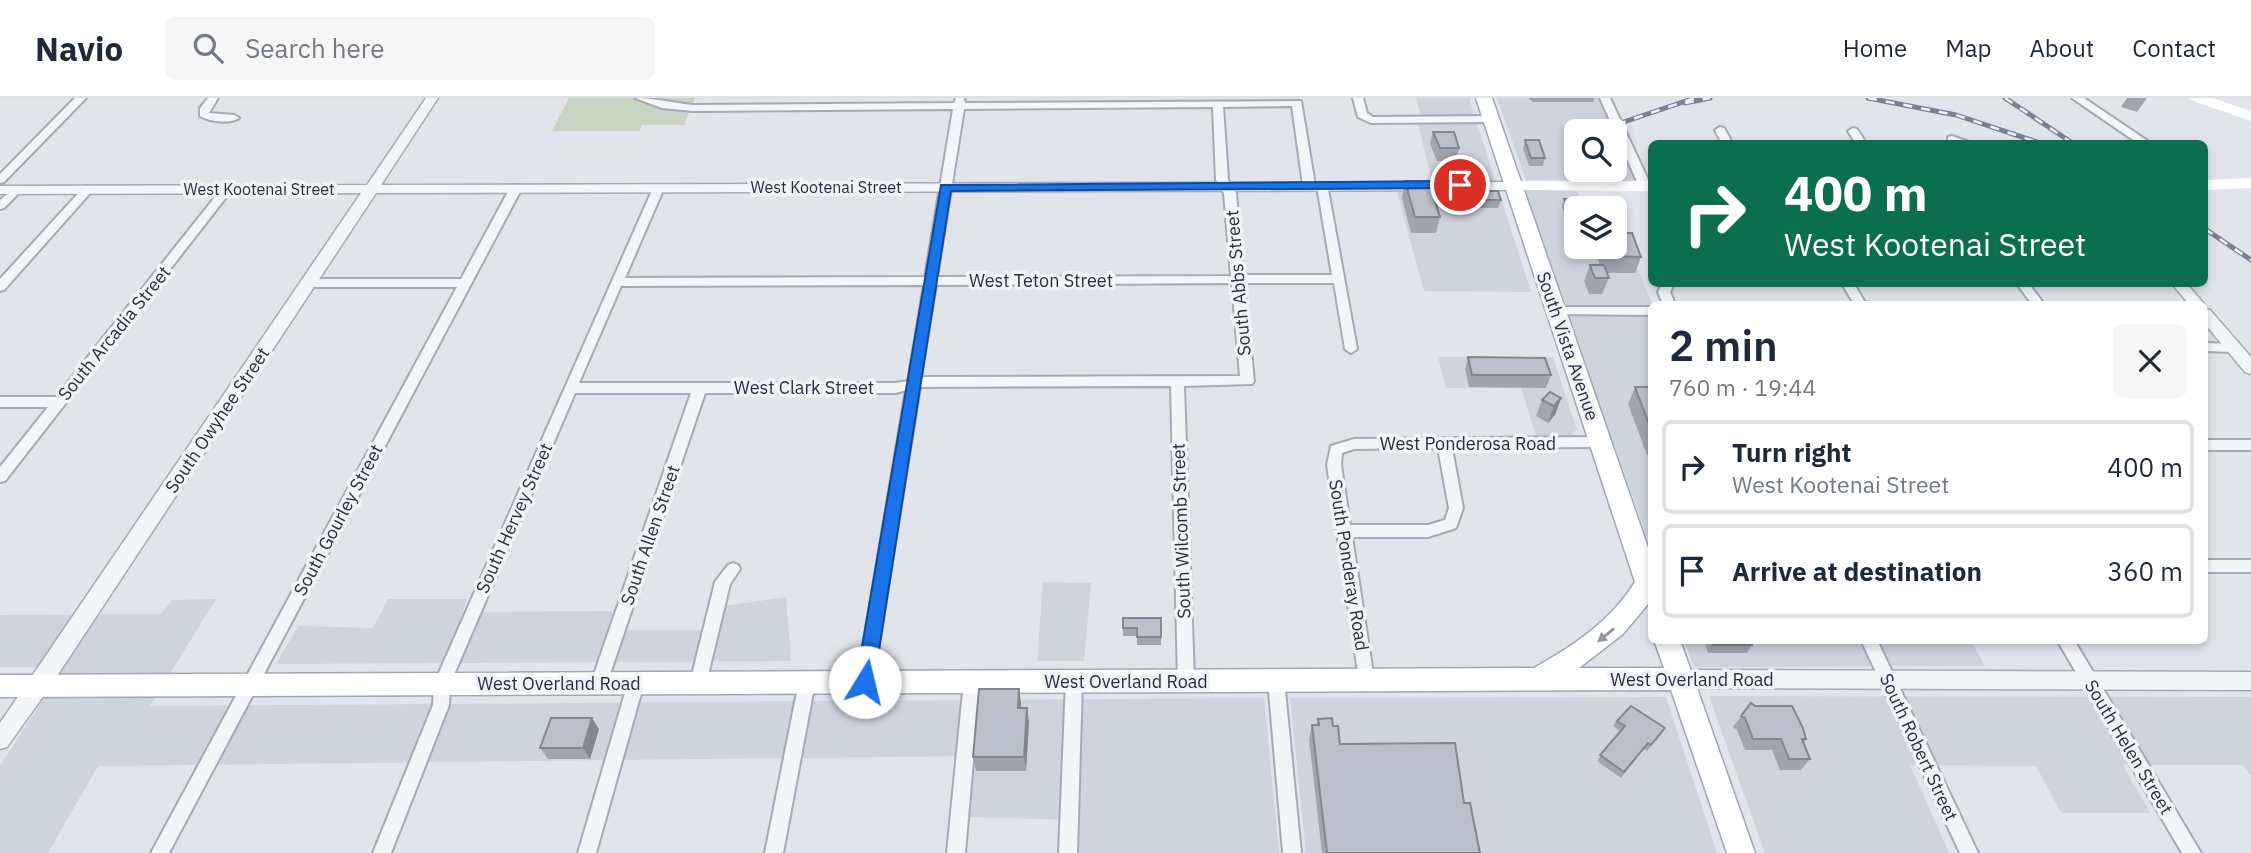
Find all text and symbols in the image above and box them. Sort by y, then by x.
search box [165,17,655,80]
text: Navio [35,27,123,70]
icon: search [189,29,227,67]
text: Search here [245,31,385,65]
text: Home [1843,32,1907,64]
text: Map [1945,32,1991,64]
text: About [2029,32,2094,64]
text: Contact [2132,32,2216,64]
map controls [1564,119,1627,259]
button: search [1564,119,1627,182]
pin [1430,155,1490,215]
text: 400 m [1784,161,1928,224]
icon: arrive [1441,166,1479,204]
icon: right [1669,168,1760,259]
street label: West Kootenai Street [750,177,902,197]
street label: West Kootenai Street [183,179,335,199]
button: layers [1564,196,1627,259]
street label: South Abbs Street [1220,209,1256,357]
text: West Kootenai Street [1784,223,2086,265]
street label: South Arcadia Street [53,261,175,405]
street label: West Teton Street [969,269,1113,292]
street label: South Vista Avenue [1532,269,1604,424]
text: 2 min [1669,318,1778,373]
button: close [2113,324,2187,398]
street label: South Owyhee Street [160,343,274,497]
text: 760 m · 19:44 [1669,372,1816,402]
street label: West Clark Street [734,376,874,399]
street label: West Ponderosa Road [1380,432,1556,455]
text: Turn right [1732,435,1851,469]
street label: South Hervey Street [471,439,557,597]
street label: South Gourley Street [288,440,388,600]
street label: South Wilcomb Street [1166,443,1196,619]
icon: right [1673,448,1711,486]
text: 400 m [2107,450,2183,484]
street label: South Allen Street [615,462,685,608]
text: West Kootenai Street [1732,469,1949,499]
street label: South Ponderay Road [1324,478,1374,652]
icon: arrive [1673,552,1711,590]
text: Arrive at destination [1732,554,1982,588]
text: 360 m [2107,554,2183,588]
one-way arrow [1597,628,1615,643]
position arrow [828,645,902,719]
street label: West Overland Road [1610,668,1774,691]
street label: West Overland Road [1044,670,1208,693]
street label: South Robert Street [1875,670,1963,824]
street label: West Overland Road [477,672,641,695]
street label: South Helen Street [2080,676,2178,818]

